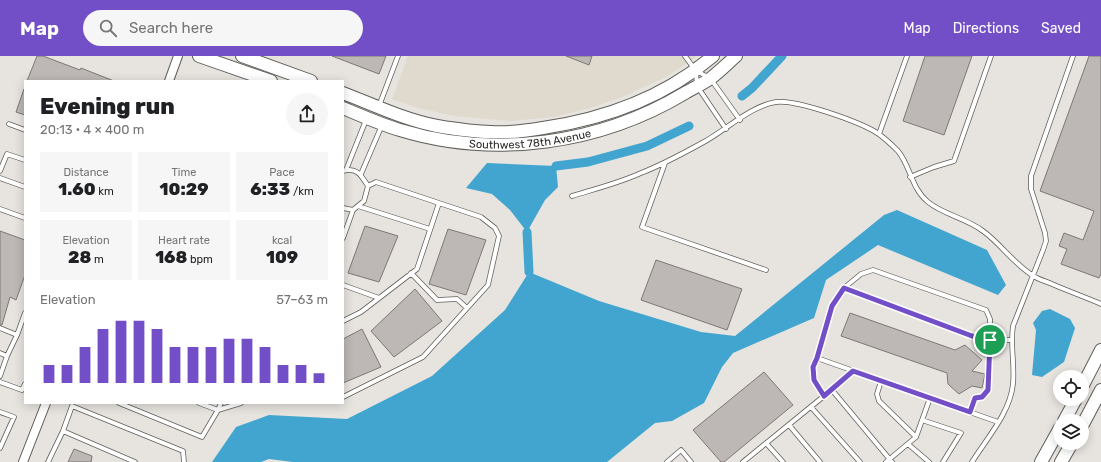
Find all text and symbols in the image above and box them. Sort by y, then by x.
search box [83,10,363,46]
text: Map [20,17,59,40]
icon: search [97,17,119,39]
text: Search here [129,19,213,37]
text: Map [904,20,931,37]
text: Directions [953,20,1019,37]
text: Saved [1041,20,1081,37]
text: Evening run [40,93,175,120]
button: share [286,93,328,135]
text: 20:13 · 4 × 400 m [40,122,144,137]
street label: Southwest 78th Avenue [469,126,592,151]
text: Distance [63,166,109,179]
text: Time [172,166,196,179]
text: Pace [269,166,295,179]
text: 1.60 [58,179,96,199]
text: 10:29 [160,179,208,199]
text: 6:33 [250,179,290,199]
text: km [96,185,114,198]
text: /km [290,185,314,198]
text: Elevation [62,234,110,247]
text: Heart rate [158,234,210,247]
text: kcal [272,234,292,247]
text: 28 [68,247,91,267]
text: 168 [155,247,187,267]
text: 109 [266,247,298,267]
text: m [91,253,104,266]
text: bpm [187,253,213,266]
text: Elevation [40,292,96,307]
text: 57–63 m [276,292,328,307]
pin [973,323,1007,357]
icon: arrive [979,329,1001,351]
map controls [1053,370,1089,450]
button: locate [1053,370,1089,406]
button: layers [1053,414,1089,450]

